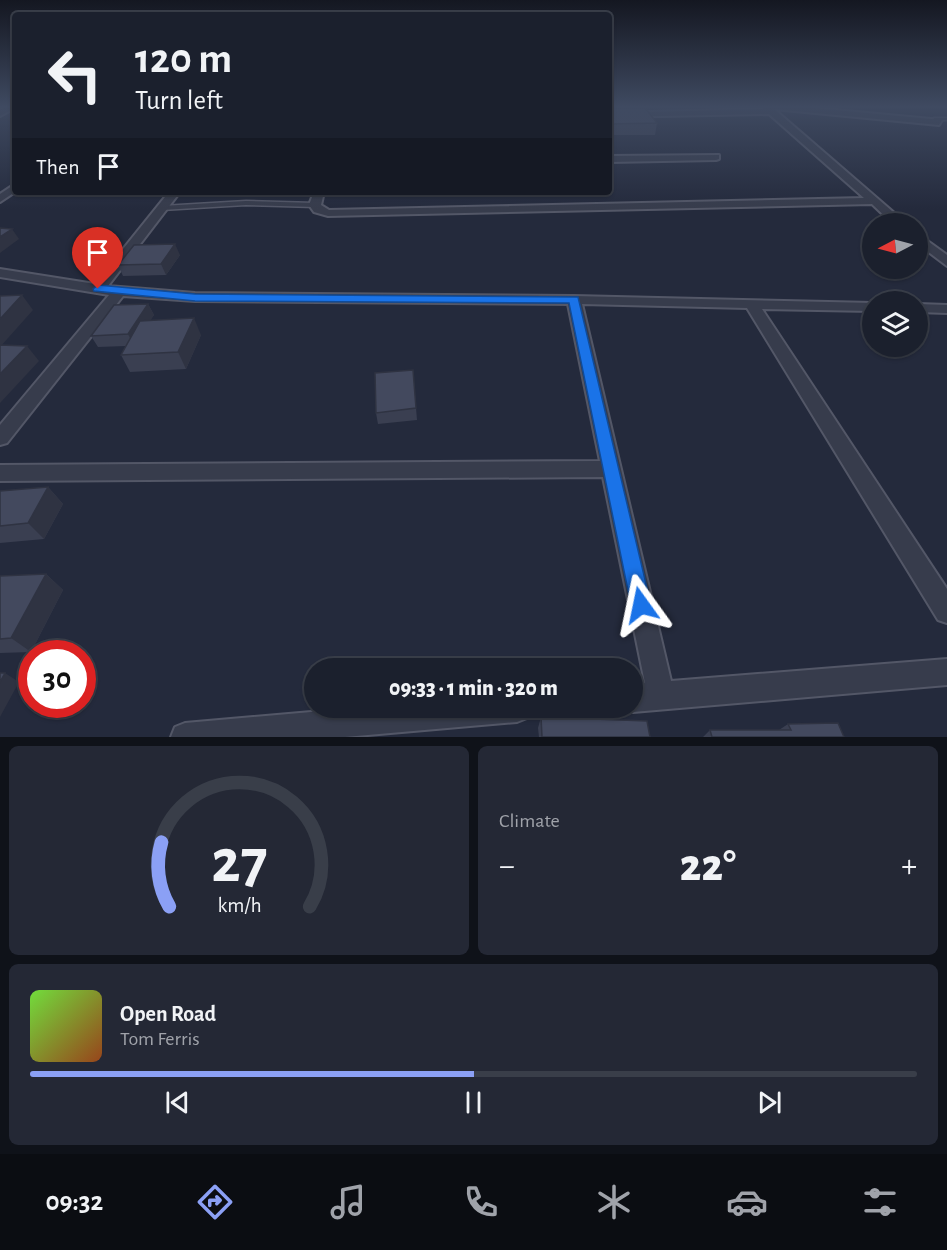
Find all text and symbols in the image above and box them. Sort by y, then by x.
icon: left [36,36,114,114]
text: 120 m [135,38,232,80]
text: Turn left [135,87,223,114]
icon: arrive [92,150,125,183]
text: Then [36,156,80,178]
north arrow [862,213,928,279]
map controls [862,213,928,357]
pin [72,227,123,289]
icon: arrive [81,236,114,269]
button: layers [862,291,928,357]
position arrow [609,573,673,637]
speed limit sign: 30 [18,640,96,718]
text: 09:33 · 1 min · 320 m [389,677,558,699]
text: Climate [499,811,560,831]
text: 27 [211,831,267,893]
text: 22° [680,844,736,889]
text: − [499,850,515,883]
text: + [901,850,917,883]
text: km/h [217,896,261,917]
text: Open Road [120,1003,216,1025]
text: Tom Ferris [120,1029,200,1049]
icon: previous [161,1086,194,1119]
icon: pause [457,1086,490,1119]
icon: next [753,1086,786,1119]
icon: directions [194,1181,236,1223]
icon: music [327,1181,369,1223]
icon: phone [460,1181,502,1223]
icon: climate [593,1181,635,1223]
icon: car [726,1181,768,1223]
icon: filters [859,1181,901,1223]
text: 09:32 [46,1188,103,1215]

